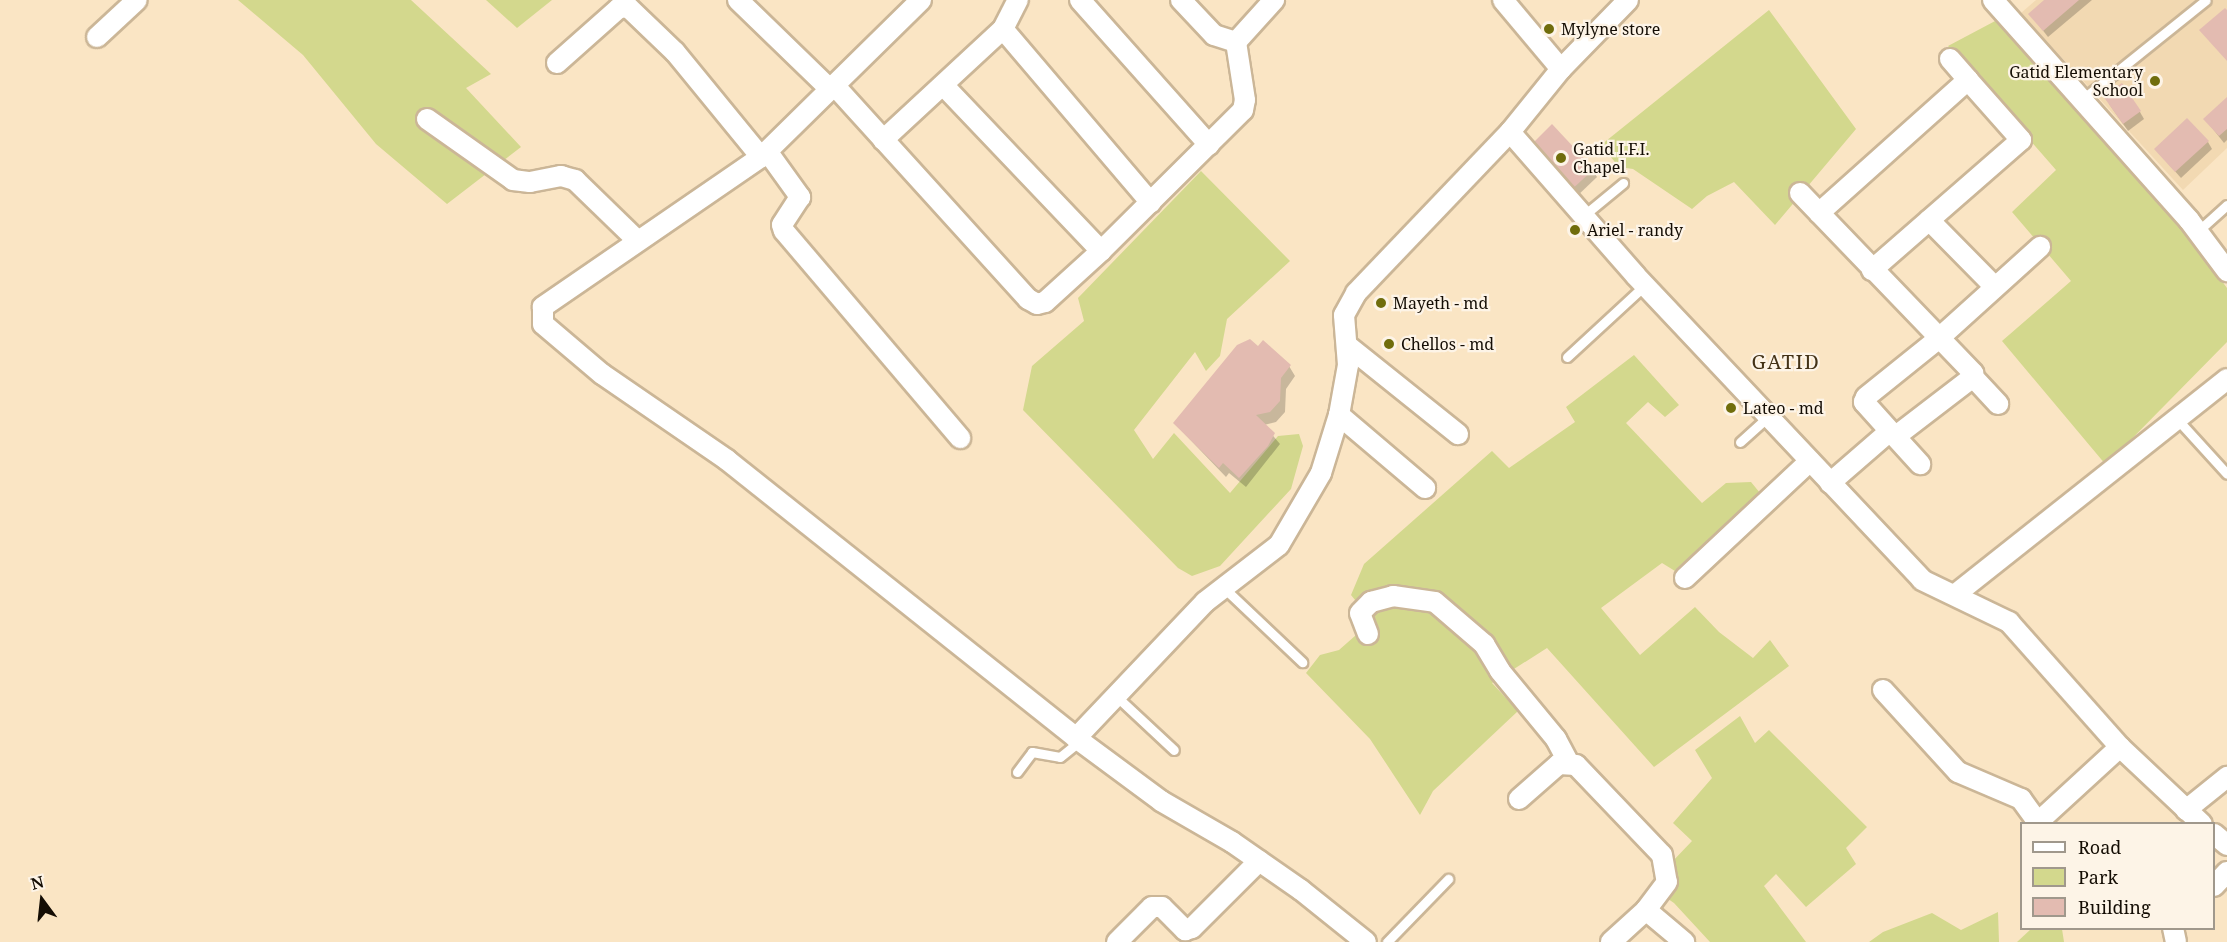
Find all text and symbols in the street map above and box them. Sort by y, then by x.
place label: Mylyne store [1561,19,1660,39]
marker: Mylyne store [1542,22,1556,36]
place label: Gatid Elementary School [2009,62,2143,100]
marker: Gatid Elementary School [2148,74,2162,88]
place label: Gatid I.F.I. Chapel [1573,139,1649,177]
marker: Gatid I.F.I. Chapel [1554,151,1568,165]
place label: Ariel - randy [1587,220,1683,240]
marker: Ariel - randy [1568,223,1582,237]
place label: Mayeth - md [1393,293,1488,313]
marker: Mayeth - md [1374,296,1388,310]
place label: Chellos - md [1401,334,1494,354]
marker: Chellos - md [1382,337,1396,351]
district label: GATID [1752,349,1820,373]
place label: Lateo - md [1743,398,1824,418]
marker: Lateo - md [1724,401,1738,415]
legend [2020,822,2215,930]
text: Road [2078,835,2121,859]
text: Park [2078,865,2118,889]
north arrow [12,870,72,930]
text: N [28,870,46,895]
text: Building [2078,895,2151,919]

